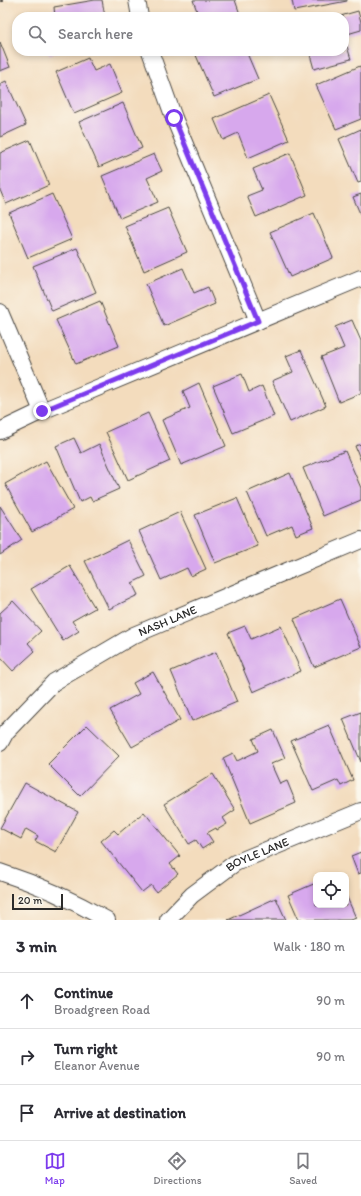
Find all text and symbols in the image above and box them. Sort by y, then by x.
search box [12,12,349,56]
icon: search [26,23,48,45]
text: Search here [58,25,133,43]
route start [165,109,183,127]
route end [33,402,51,420]
street label: NASH LANE [136,602,199,639]
street label: BOYLE LANE [223,834,291,875]
map controls [313,872,349,908]
button: locate [313,872,349,908]
scale bar [12,892,63,911]
text: 20 m [18,894,42,907]
text: 3 min [16,936,57,956]
text: Walk · 180 m [273,939,345,954]
text: Continue [54,984,113,1002]
icon: ahead [16,990,38,1012]
text: 90 m [316,993,345,1008]
text: Broadgreen Road [54,1002,150,1017]
text: Turn right [54,1040,118,1058]
icon: right [16,1046,38,1068]
text: 90 m [316,1049,345,1064]
text: Eleanor Avenue [54,1058,140,1073]
icon: arrive [16,1102,38,1124]
text: Arrive at destination [54,1104,186,1122]
tab: Map [44,1150,66,1187]
tab: Directions [153,1150,202,1187]
tab: Saved [289,1150,317,1187]

